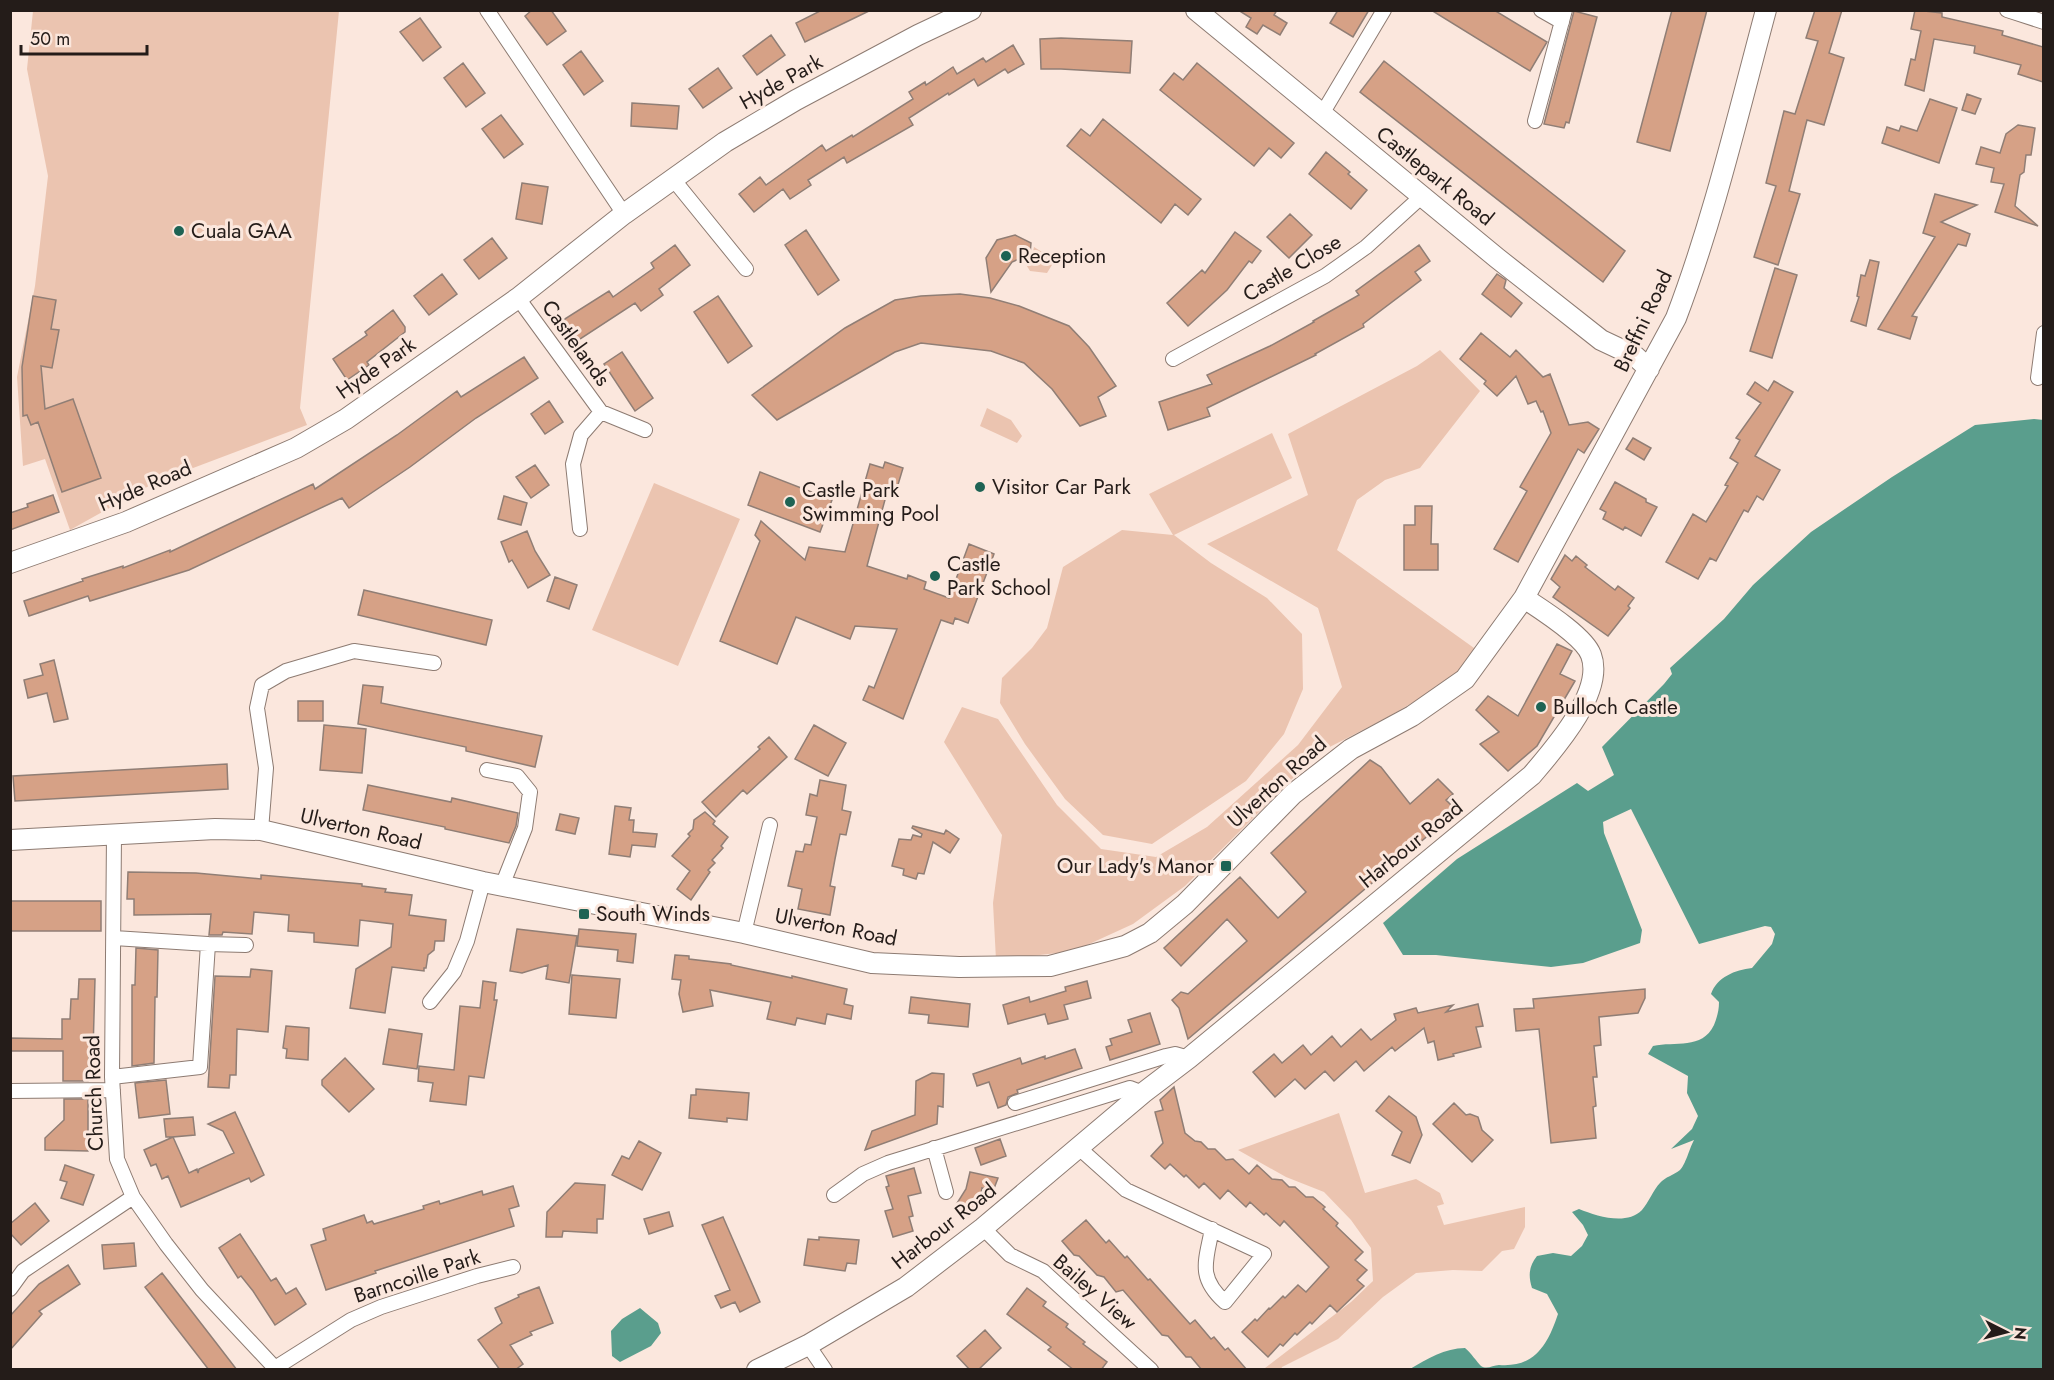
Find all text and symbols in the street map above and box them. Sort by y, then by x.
scale bar [21,18,147,56]
text: 50 m [30,26,70,52]
street label: Hyde Park [734,47,829,117]
street label: Castlepark Road [1370,119,1500,233]
place label: Cuala GAA [191,216,292,246]
marker: Cuala GAA [172,224,186,238]
street label: Castle Close [1237,227,1347,309]
place label: Reception [1018,241,1106,271]
marker: Reception [999,249,1013,263]
street label: Breffni Road [1606,265,1680,377]
street label: Castlelands [534,294,618,392]
street label: Hyde Park [330,329,422,406]
street label: Hyde Road [94,453,196,519]
place label: Visitor Car Park [992,472,1131,502]
place label: Castle Park Swimming Pool [802,475,939,529]
marker: Visitor Car Park [973,480,987,494]
marker: Castle Park Swimming Pool [783,495,797,509]
place label: Castle Park School [947,549,1051,603]
marker: Castle Park School [928,569,942,583]
place label: Bulloch Castle [1553,692,1678,722]
marker: Bulloch Castle [1534,700,1548,714]
street label: Ulverton Road [1221,729,1333,835]
street label: Harbour Road [1353,793,1469,895]
street label: Ulverton Road [297,800,425,858]
place label: Our Lady's Manor [1057,851,1215,881]
marker: Our Lady's Manor [1219,859,1233,873]
place label: South Winds [596,899,710,929]
street label: Ulverton Road [772,900,900,954]
marker: South Winds [577,907,591,921]
street label: Church Road [77,1035,111,1151]
street label: Harbour Road [885,1176,1003,1276]
street label: Barncoille Park [350,1241,485,1311]
street label: Bailey View [1047,1247,1144,1337]
north arrow [1976,1302,2036,1362]
text: N [2008,1326,2033,1341]

